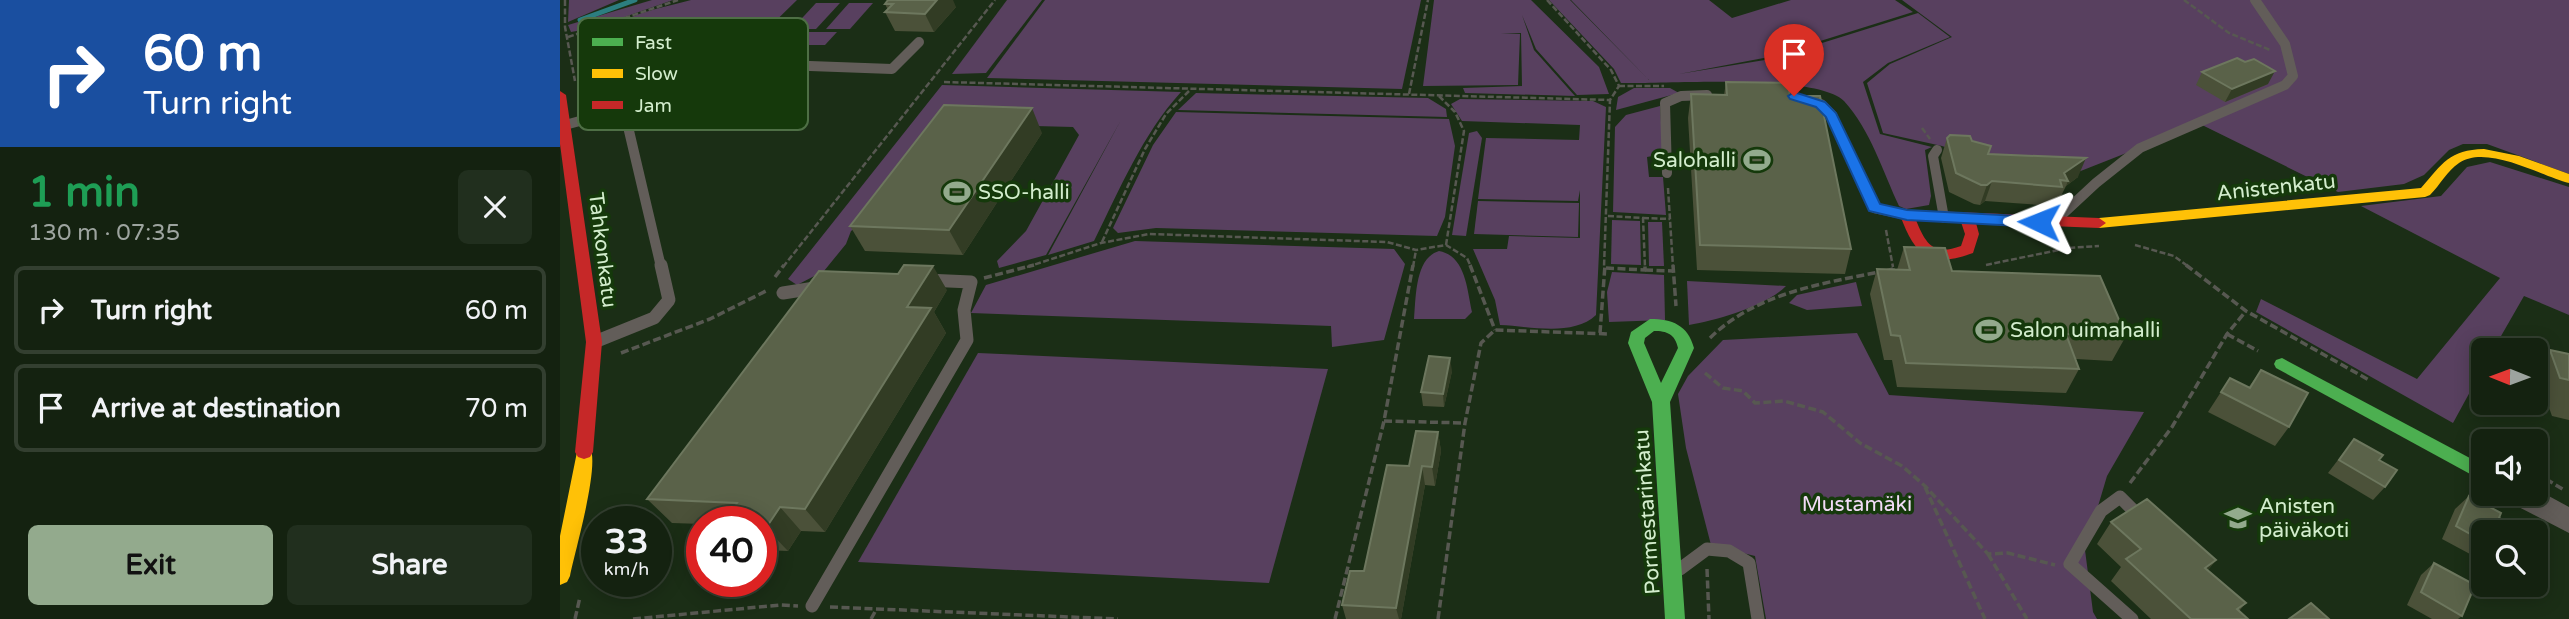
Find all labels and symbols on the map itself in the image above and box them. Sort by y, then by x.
legend [578,18,808,130]
pin [1764,24,1824,96]
text: Fast [635,32,672,54]
text: Slow [635,63,678,85]
text: Jam [635,95,672,117]
sports icon: Salohalli [1742,145,1772,175]
place label: Salohalli [1653,148,1736,173]
street label: Anistenkatu [2215,169,2337,206]
sports icon: SSO-halli [942,177,972,207]
place label: SSO-halli [978,180,1070,205]
position arrow [2002,185,2076,259]
street label: Tahkonkatu [583,191,622,309]
sports icon: Salon uimahalli [1974,315,2004,345]
place label: Salon uimahalli [2010,318,2160,343]
north arrow [2471,338,2548,415]
street label: Pormestarinkatu [1629,429,1666,595]
park label: Mustamäki [1802,492,1912,517]
place label: Anisten päiväkoti [2259,494,2349,543]
school or university icon: Anisten päiväkoti [2223,503,2253,533]
speed limit sign: 40 [686,506,777,597]

